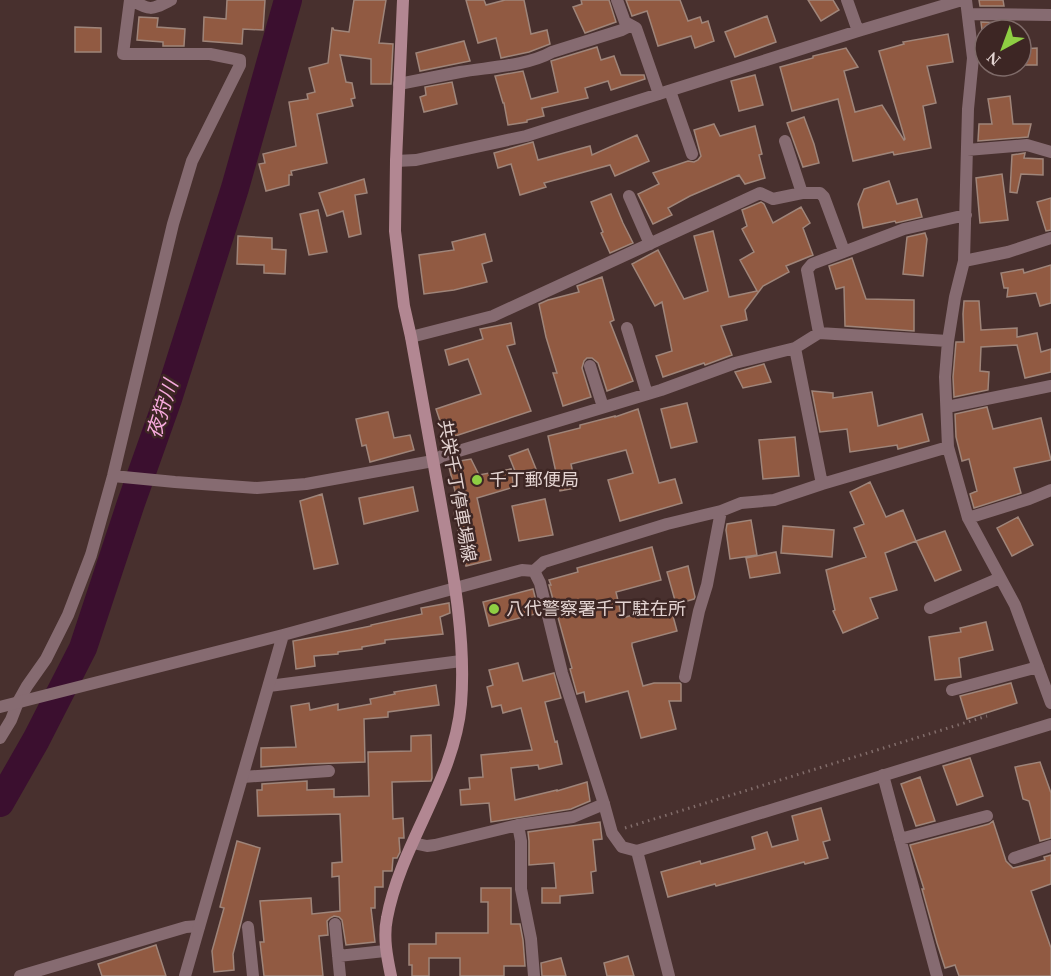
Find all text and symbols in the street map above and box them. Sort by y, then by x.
north arrow [973,18,1033,78]
text: N [983,48,1003,69]
water label: 夜狩川 [142,375,182,441]
street label: 共栄千丁停車場線 [435,418,479,564]
place label: 千丁郵便局 [489,470,579,490]
marker: 千丁郵便局 [470,473,484,487]
place label: 八代警察署千丁駐在所 [506,599,686,619]
marker: 八代警察署千丁駐在所 [487,602,501,616]

